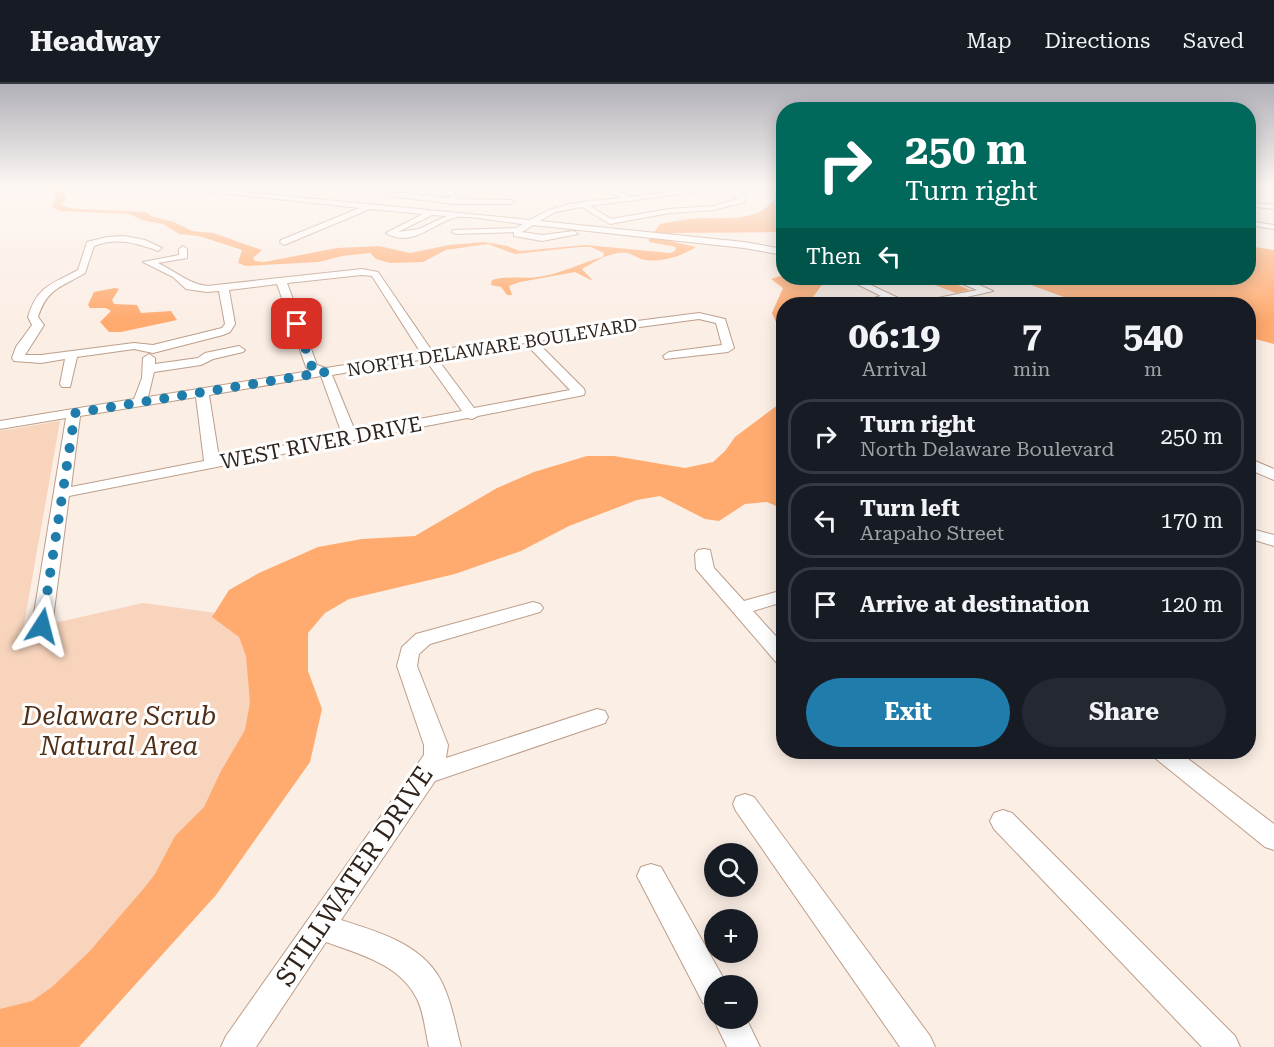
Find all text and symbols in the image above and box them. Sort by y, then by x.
text: Headway [30,25,160,58]
text: Map [967,29,1011,53]
text: Directions [1044,29,1150,53]
text: Saved [1183,29,1244,53]
text: 250 m [905,125,1027,174]
icon: right [806,126,884,204]
text: Turn right [905,175,1038,207]
icon: left [873,240,906,273]
text: Then [806,244,861,269]
pin [271,298,322,349]
icon: arrive [280,307,313,340]
street label: NORTH DELAWARE BOULEVARD [345,314,639,380]
text: 06:19 [849,315,940,357]
text: 7 [1022,315,1042,357]
text: 540 [1123,315,1183,357]
text: Arrival [862,357,927,381]
text: min [1013,357,1050,381]
text: m [1144,357,1162,381]
street label: WEST RIVER DRIVE [218,412,424,474]
text: Turn right [860,412,975,437]
icon: right [809,420,842,453]
text: 250 m [1160,424,1223,449]
text: North Delaware Boulevard [860,437,1114,461]
text: Turn left [860,496,960,521]
icon: left [809,504,842,537]
text: 170 m [1160,508,1223,533]
text: Arapaho Street [860,521,1004,545]
icon: arrive [809,588,842,621]
text: Arrive at destination [860,592,1089,617]
text: 120 m [1160,592,1223,617]
position arrow [10,594,74,658]
button: Exit [806,678,1010,747]
button: Share [1022,678,1226,747]
park label: Delaware Scrub Natural Area [21,701,216,761]
street label: STILLWATER DRIVE [269,761,439,991]
map controls [704,843,758,1029]
button: search [704,843,758,897]
button: + [704,909,758,963]
button: − [704,975,758,1029]

